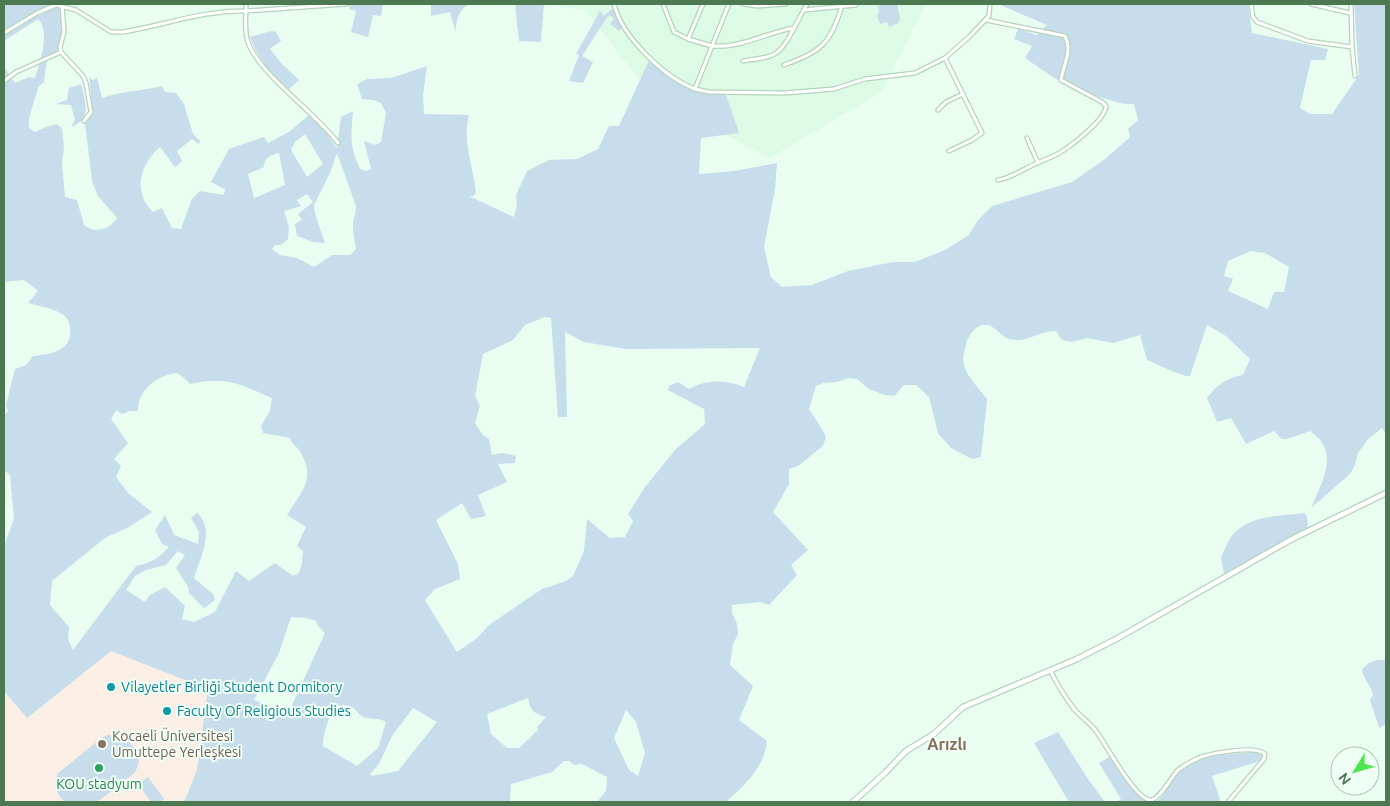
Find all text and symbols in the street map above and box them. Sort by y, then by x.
place label: Vilayetler Birliği Student Dormitory [121,679,342,695]
marker: Vilayetler Birliği Student Dormitory [105,681,117,693]
place label: Faculty Of Religious Studies [177,703,351,719]
marker: Faculty Of Religious Studies [161,705,173,717]
place label: Kocaeli Üniversitesi Umuttepe Yerleşkesi [112,727,242,760]
district label: Arızlı [927,735,967,753]
marker: Kocaeli Üniversitesi Umuttepe Yerleşkesi [96,738,108,750]
north arrow [1330,746,1380,796]
marker: KOU stadyum [93,762,105,774]
text: N [1335,770,1354,788]
place label: KOU stadyum [56,776,142,792]

